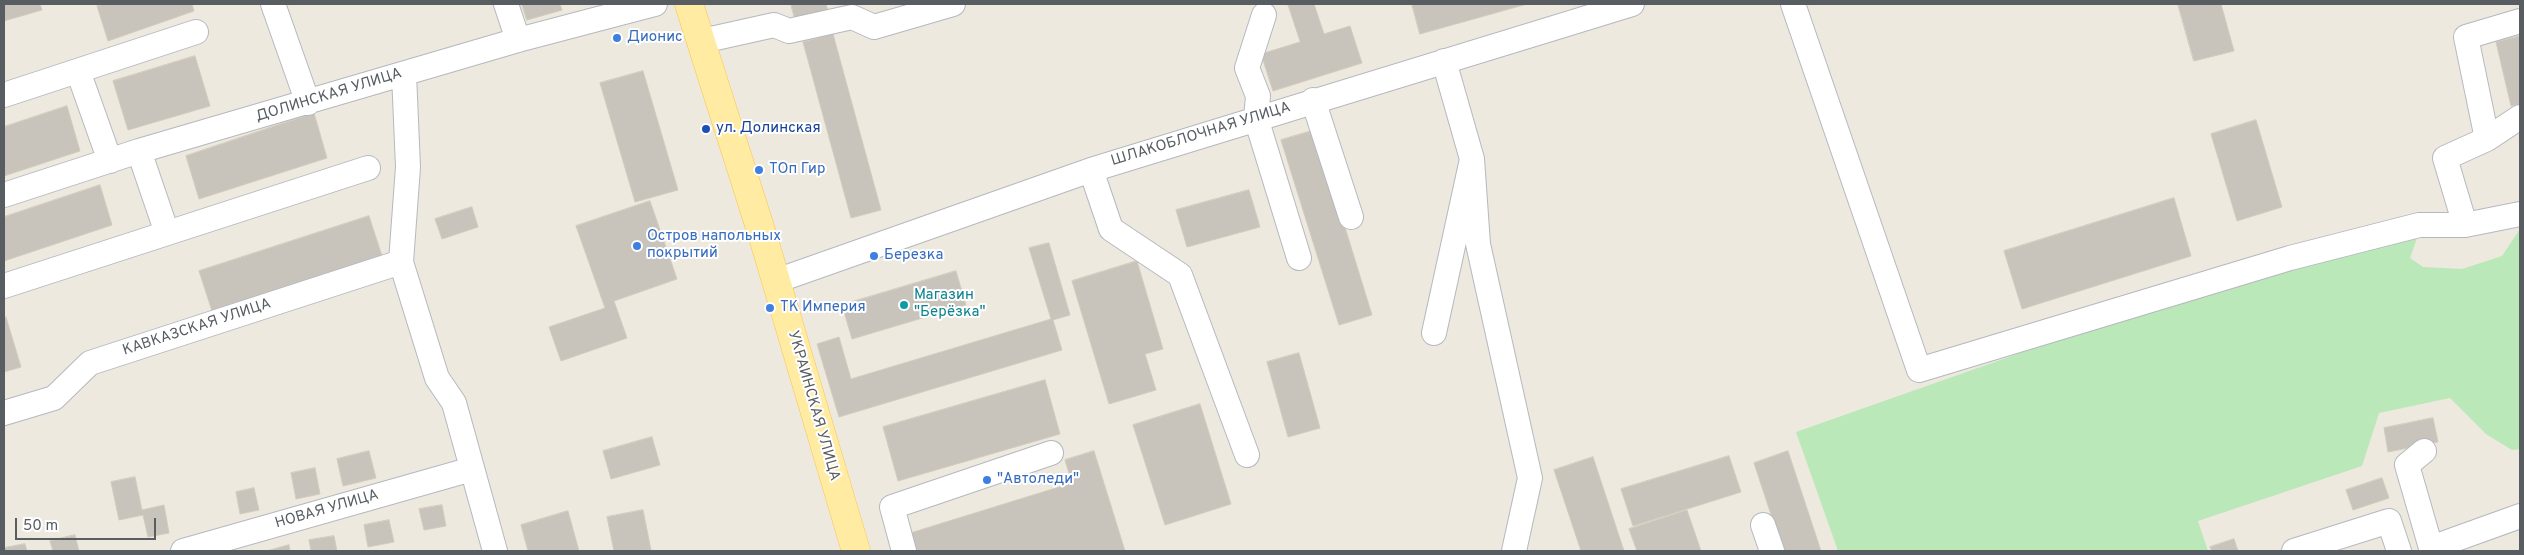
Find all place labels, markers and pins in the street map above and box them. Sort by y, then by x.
place label: Дионис [627,29,683,47]
marker: Дионис [611,32,623,44]
place label: ул. Долинская [716,120,821,138]
marker: ул. Долинская [700,123,712,135]
place label: ТОп Гир [769,161,825,179]
marker: ТОп Гир [753,164,765,176]
place label: Остров напольных покрытий [647,228,781,263]
marker: Остров напольных покрытий [631,240,643,252]
place label: Березка [884,247,943,265]
marker: Березка [868,250,880,262]
place label: Магазин "Берёзка" [914,287,986,322]
place label: ТК Империя [780,299,866,317]
marker: Магазин "Берёзка" [898,299,910,311]
marker: ТК Империя [764,302,776,314]
place label: "Автоледи" [997,471,1079,489]
marker: "Автоледи" [981,474,993,486]

